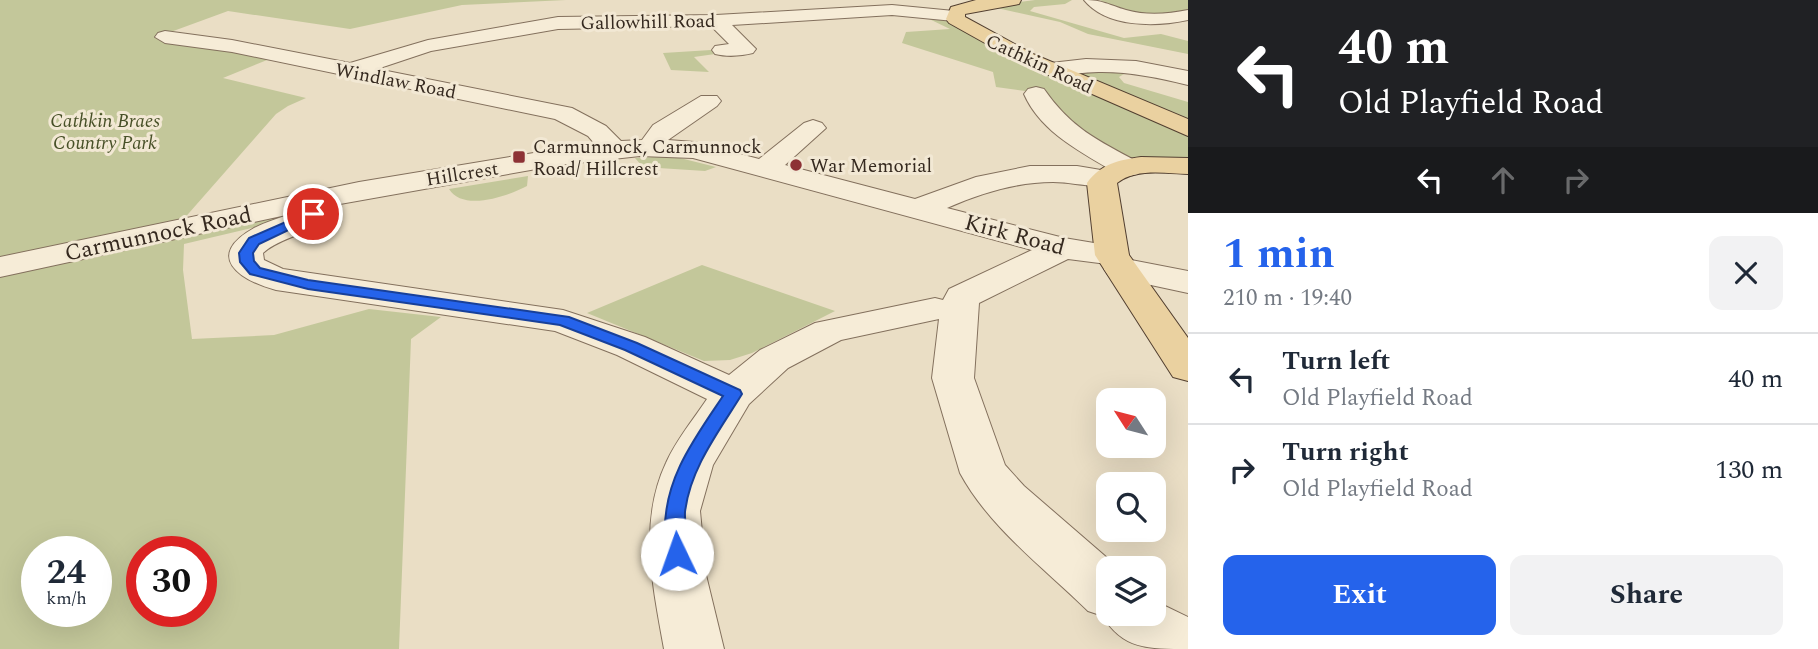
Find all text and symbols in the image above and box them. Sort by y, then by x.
street label: Gallowhill Road [580,7,716,38]
text: 40 m [1338,11,1449,86]
street label: Cathkin Road [981,27,1098,102]
icon: left [1223,28,1314,119]
street label: Windlaw Road [333,56,459,107]
text: Old Playfield Road [1338,79,1604,128]
park label: Cathkin Braes Country Park [50,107,160,158]
place label: Carmunnock, Carmunnock Road/ Hillcrest [533,133,762,184]
marker: Carmunnock, Carmunnock Road/ Hillcrest [511,149,527,165]
place label: War Memorial [810,152,932,181]
street label: Hillcrest [424,154,501,195]
marker: War Memorial [788,157,804,173]
icon: left [1411,161,1449,199]
icon: ahead [1484,161,1522,199]
icon: right [1557,161,1595,199]
pin [283,184,343,244]
icon: arrive [294,195,332,233]
street label: Carmunnock Road [61,198,255,271]
street label: Kirk Road [960,205,1069,266]
text: 1 min [1223,223,1335,286]
button: close [1709,236,1783,310]
text: 210 m · 19:40 [1223,281,1352,316]
text: Turn left [1282,341,1390,381]
text: 40 m [1728,359,1783,399]
icon: left [1223,360,1261,398]
text: Old Playfield Road [1282,381,1473,416]
north arrow [1096,388,1166,458]
map controls [1096,388,1166,626]
text: Turn right [1282,432,1409,472]
text: 130 m [1715,450,1783,490]
icon: right [1223,451,1261,489]
button: search [1096,472,1166,542]
text: Old Playfield Road [1282,472,1473,507]
position arrow [640,517,714,591]
speed limit sign: 30 [126,536,217,627]
text: 24 [47,546,86,599]
button: Exit [1223,555,1496,635]
button: Share [1510,555,1783,635]
button: layers [1096,556,1166,626]
text: km/h [46,585,87,612]

